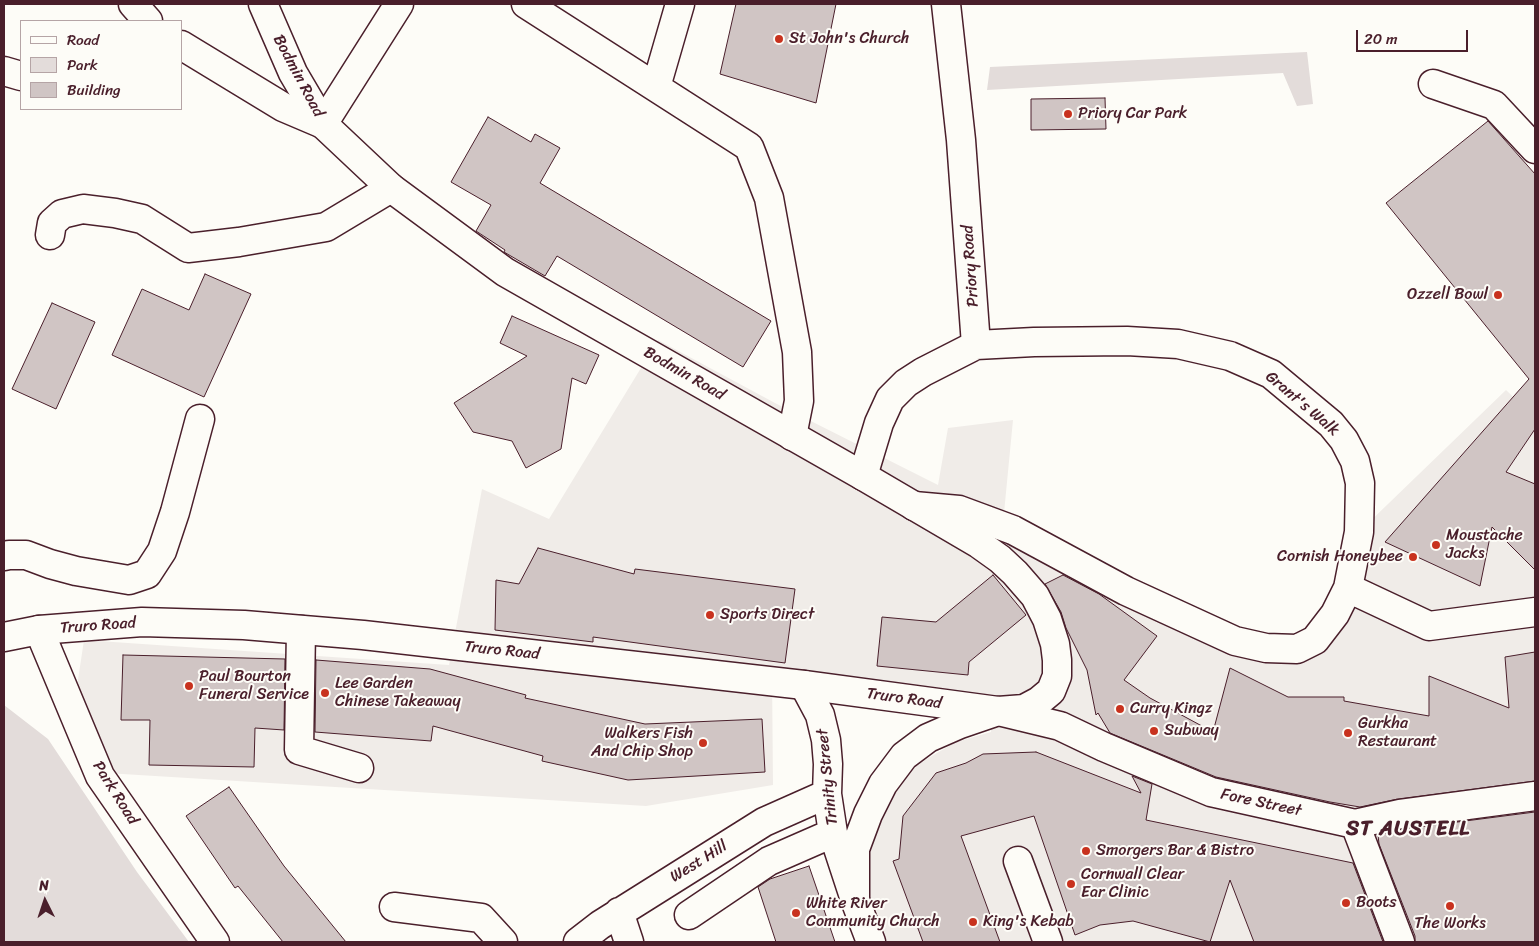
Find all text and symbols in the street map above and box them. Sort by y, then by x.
legend [20,20,182,110]
scale bar [1359,20,1472,52]
text: 20 m [1364,26,1398,52]
text: Road [67,27,99,53]
place label: St John's Church [789,29,909,49]
street label: Bodmin Road [268,32,328,120]
marker: St John's Church [773,33,785,45]
text: Park [67,52,98,78]
text: Building [67,77,121,103]
place label: Priory Car Park [1078,104,1187,124]
marker: Priory Car Park [1062,108,1074,120]
street label: Priory Road [959,224,983,308]
place label: Ozzell Bowl [1407,285,1488,305]
marker: Ozzell Bowl [1492,289,1504,301]
street label: Bodmin Road [640,343,728,405]
street label: Grant's Walk [1261,368,1343,440]
place label: Moustache Jacks [1446,526,1523,564]
marker: Moustache Jacks [1430,539,1442,551]
place label: Cornish Honeybee [1277,547,1403,567]
marker: Cornish Honeybee [1407,551,1419,563]
place label: Sports Direct [720,605,814,625]
marker: Sports Direct [704,609,716,621]
street label: Truro Road [60,614,136,638]
street label: Truro Road [463,637,541,665]
place label: Paul Bourton Funeral Service [199,667,309,705]
place label: Lee Garden Chinese Takeaway [335,674,461,712]
marker: Paul Bourton Funeral Service [183,680,195,692]
street label: Truro Road [865,684,943,714]
marker: Lee Garden Chinese Takeaway [319,687,331,699]
place label: Curry Kingz [1130,699,1212,719]
marker: Curry Kingz [1114,703,1126,715]
place label: Gurkha Restaurant [1358,714,1437,752]
place label: Subway [1164,721,1219,741]
place label: Walkers Fish And Chip Shop [591,724,693,762]
marker: Subway [1148,725,1160,737]
marker: Gurkha Restaurant [1342,727,1354,739]
street label: Trinity Street [813,728,843,826]
marker: Walkers Fish And Chip Shop [697,737,709,749]
street label: Park Road [88,758,142,828]
street label: Fore Street [1219,785,1303,821]
district label: ST AUSTELL [1345,817,1471,843]
street label: West Hill [667,837,731,887]
place label: Smorgers Bar & Bistro [1096,841,1254,861]
marker: Smorgers Bar & Bistro [1080,845,1092,857]
place label: Cornwall Clear Ear Clinic [1081,865,1184,903]
text: N [38,873,50,898]
north arrow [20,876,70,926]
marker: Cornwall Clear Ear Clinic [1065,878,1077,890]
place label: Boots [1356,893,1397,913]
place label: White River Community Church [806,894,940,932]
marker: Boots [1340,897,1352,909]
marker: The Works [1444,900,1456,912]
marker: White River Community Church [790,907,802,919]
place label: King's Kebab [983,912,1074,932]
place label: The Works [1414,914,1486,934]
marker: King's Kebab [967,916,979,928]

